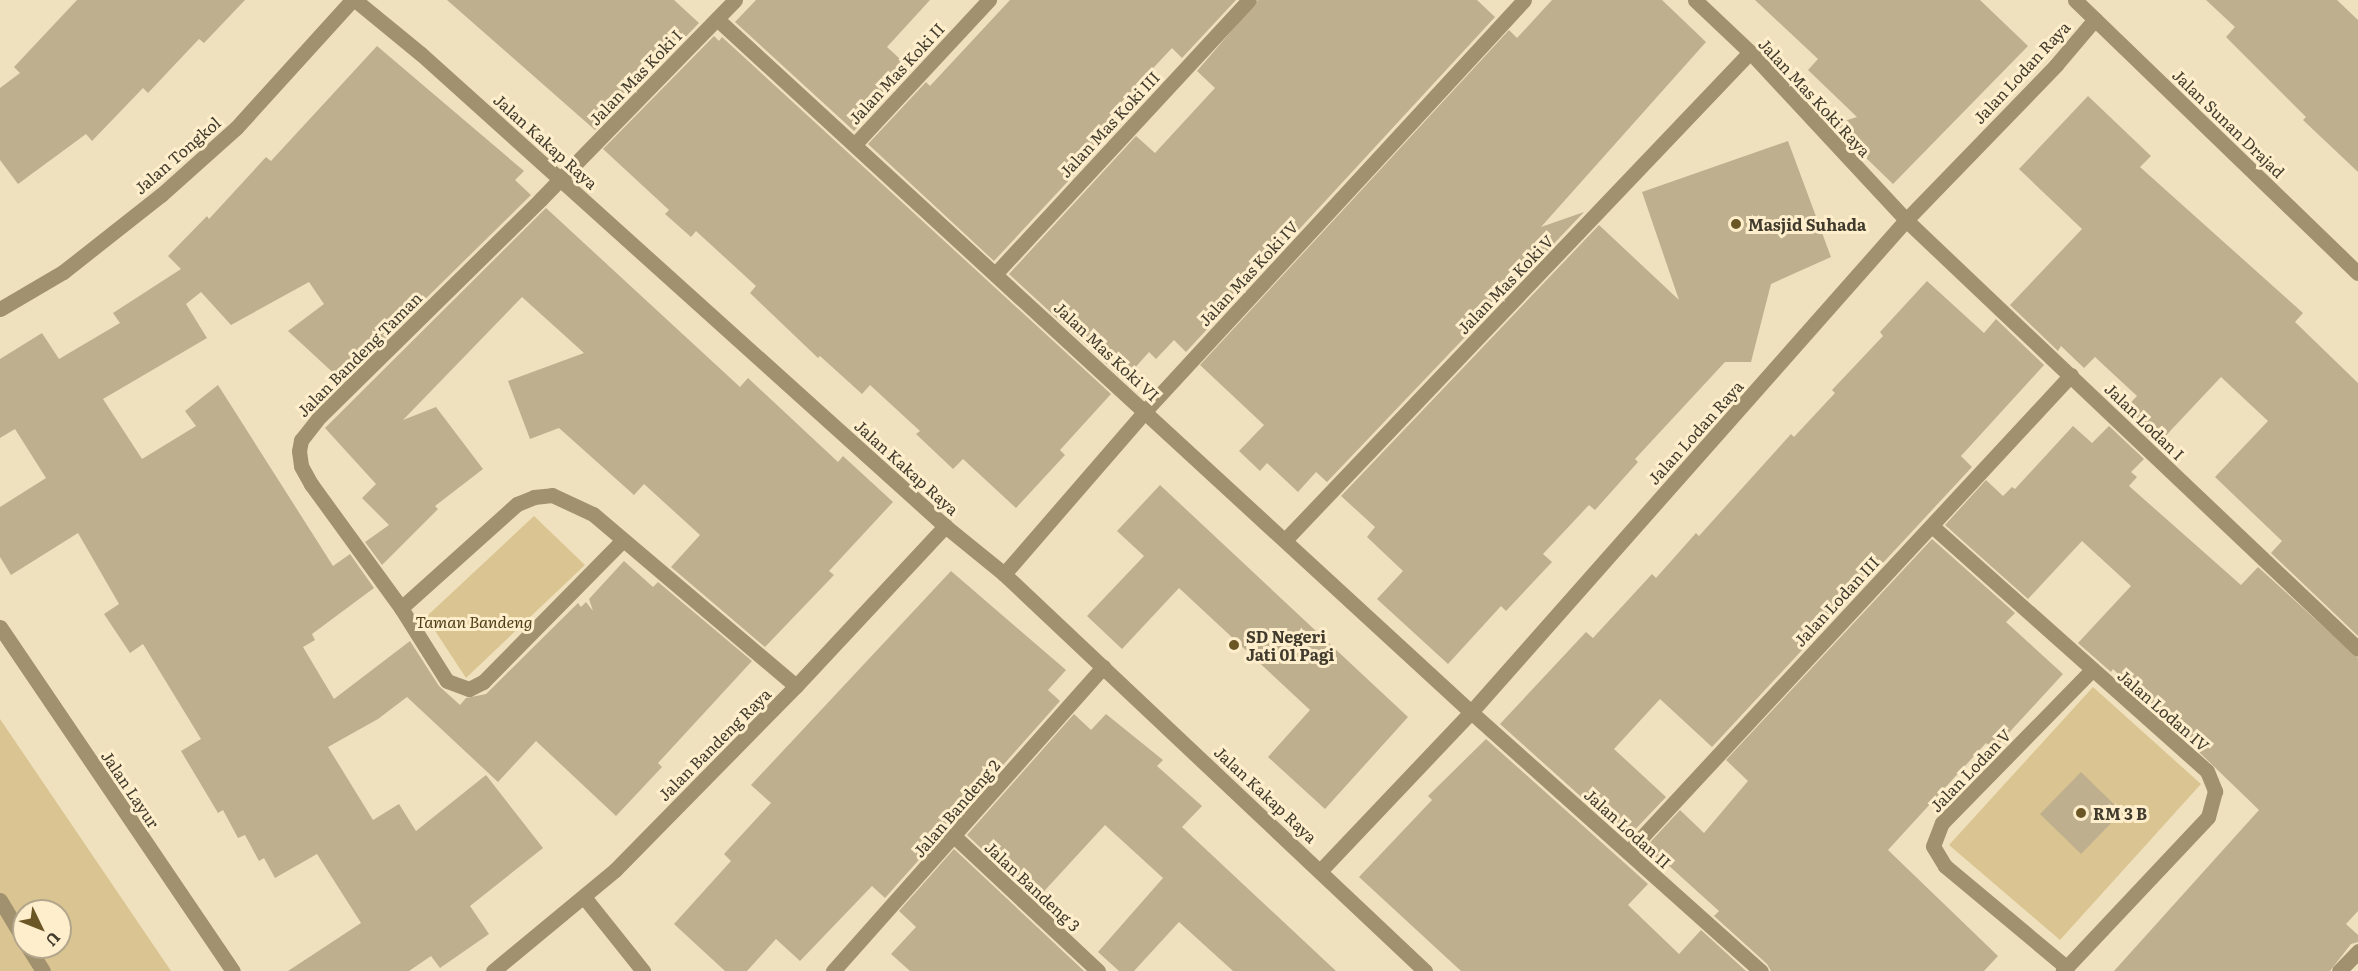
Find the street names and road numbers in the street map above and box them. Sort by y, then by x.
street label: Jalan Lodan Raya [1969,17,2073,127]
street label: Jalan Mas Koki II [844,18,948,128]
street label: Jalan Mas Koki I [585,25,685,129]
street label: Jalan Mas Koki Raya [1755,34,1875,160]
street label: Jalan Sunan Drajad [2169,65,2289,181]
street label: Jalan Mas Koki III [1055,67,1163,181]
street label: Jalan Kakap Raya [490,89,602,193]
street label: Jalan Tongkol [130,112,224,198]
street label: Jalan Mas Koki IV [1194,216,1302,330]
street label: Jalan Mas Koki V [1453,231,1557,337]
street label: Jalan Bandeng Taman [293,288,425,420]
street label: Jalan Mas Koki VI [1050,297,1164,405]
street label: Jalan Lodan Raya [1643,376,1747,488]
street label: Jalan Lodan I [2101,378,2189,464]
street label: Jalan Kakap Raya [851,415,963,519]
street label: Jalan Lodan III [1790,552,1882,650]
street label: Jalan Lodan IV [2114,665,2214,755]
street label: Jalan Bandeng Raya [654,684,774,804]
street label: Jalan Lodan V [1926,725,2014,815]
street label: Jalan Kakap Raya [1211,742,1321,846]
street label: Jalan Layur [98,747,164,831]
street label: Jalan Bandeng 2 [909,755,1003,861]
street label: Jalan Lodan II [1581,784,1675,872]
street label: Jalan Bandeng 3 [981,837,1085,935]

